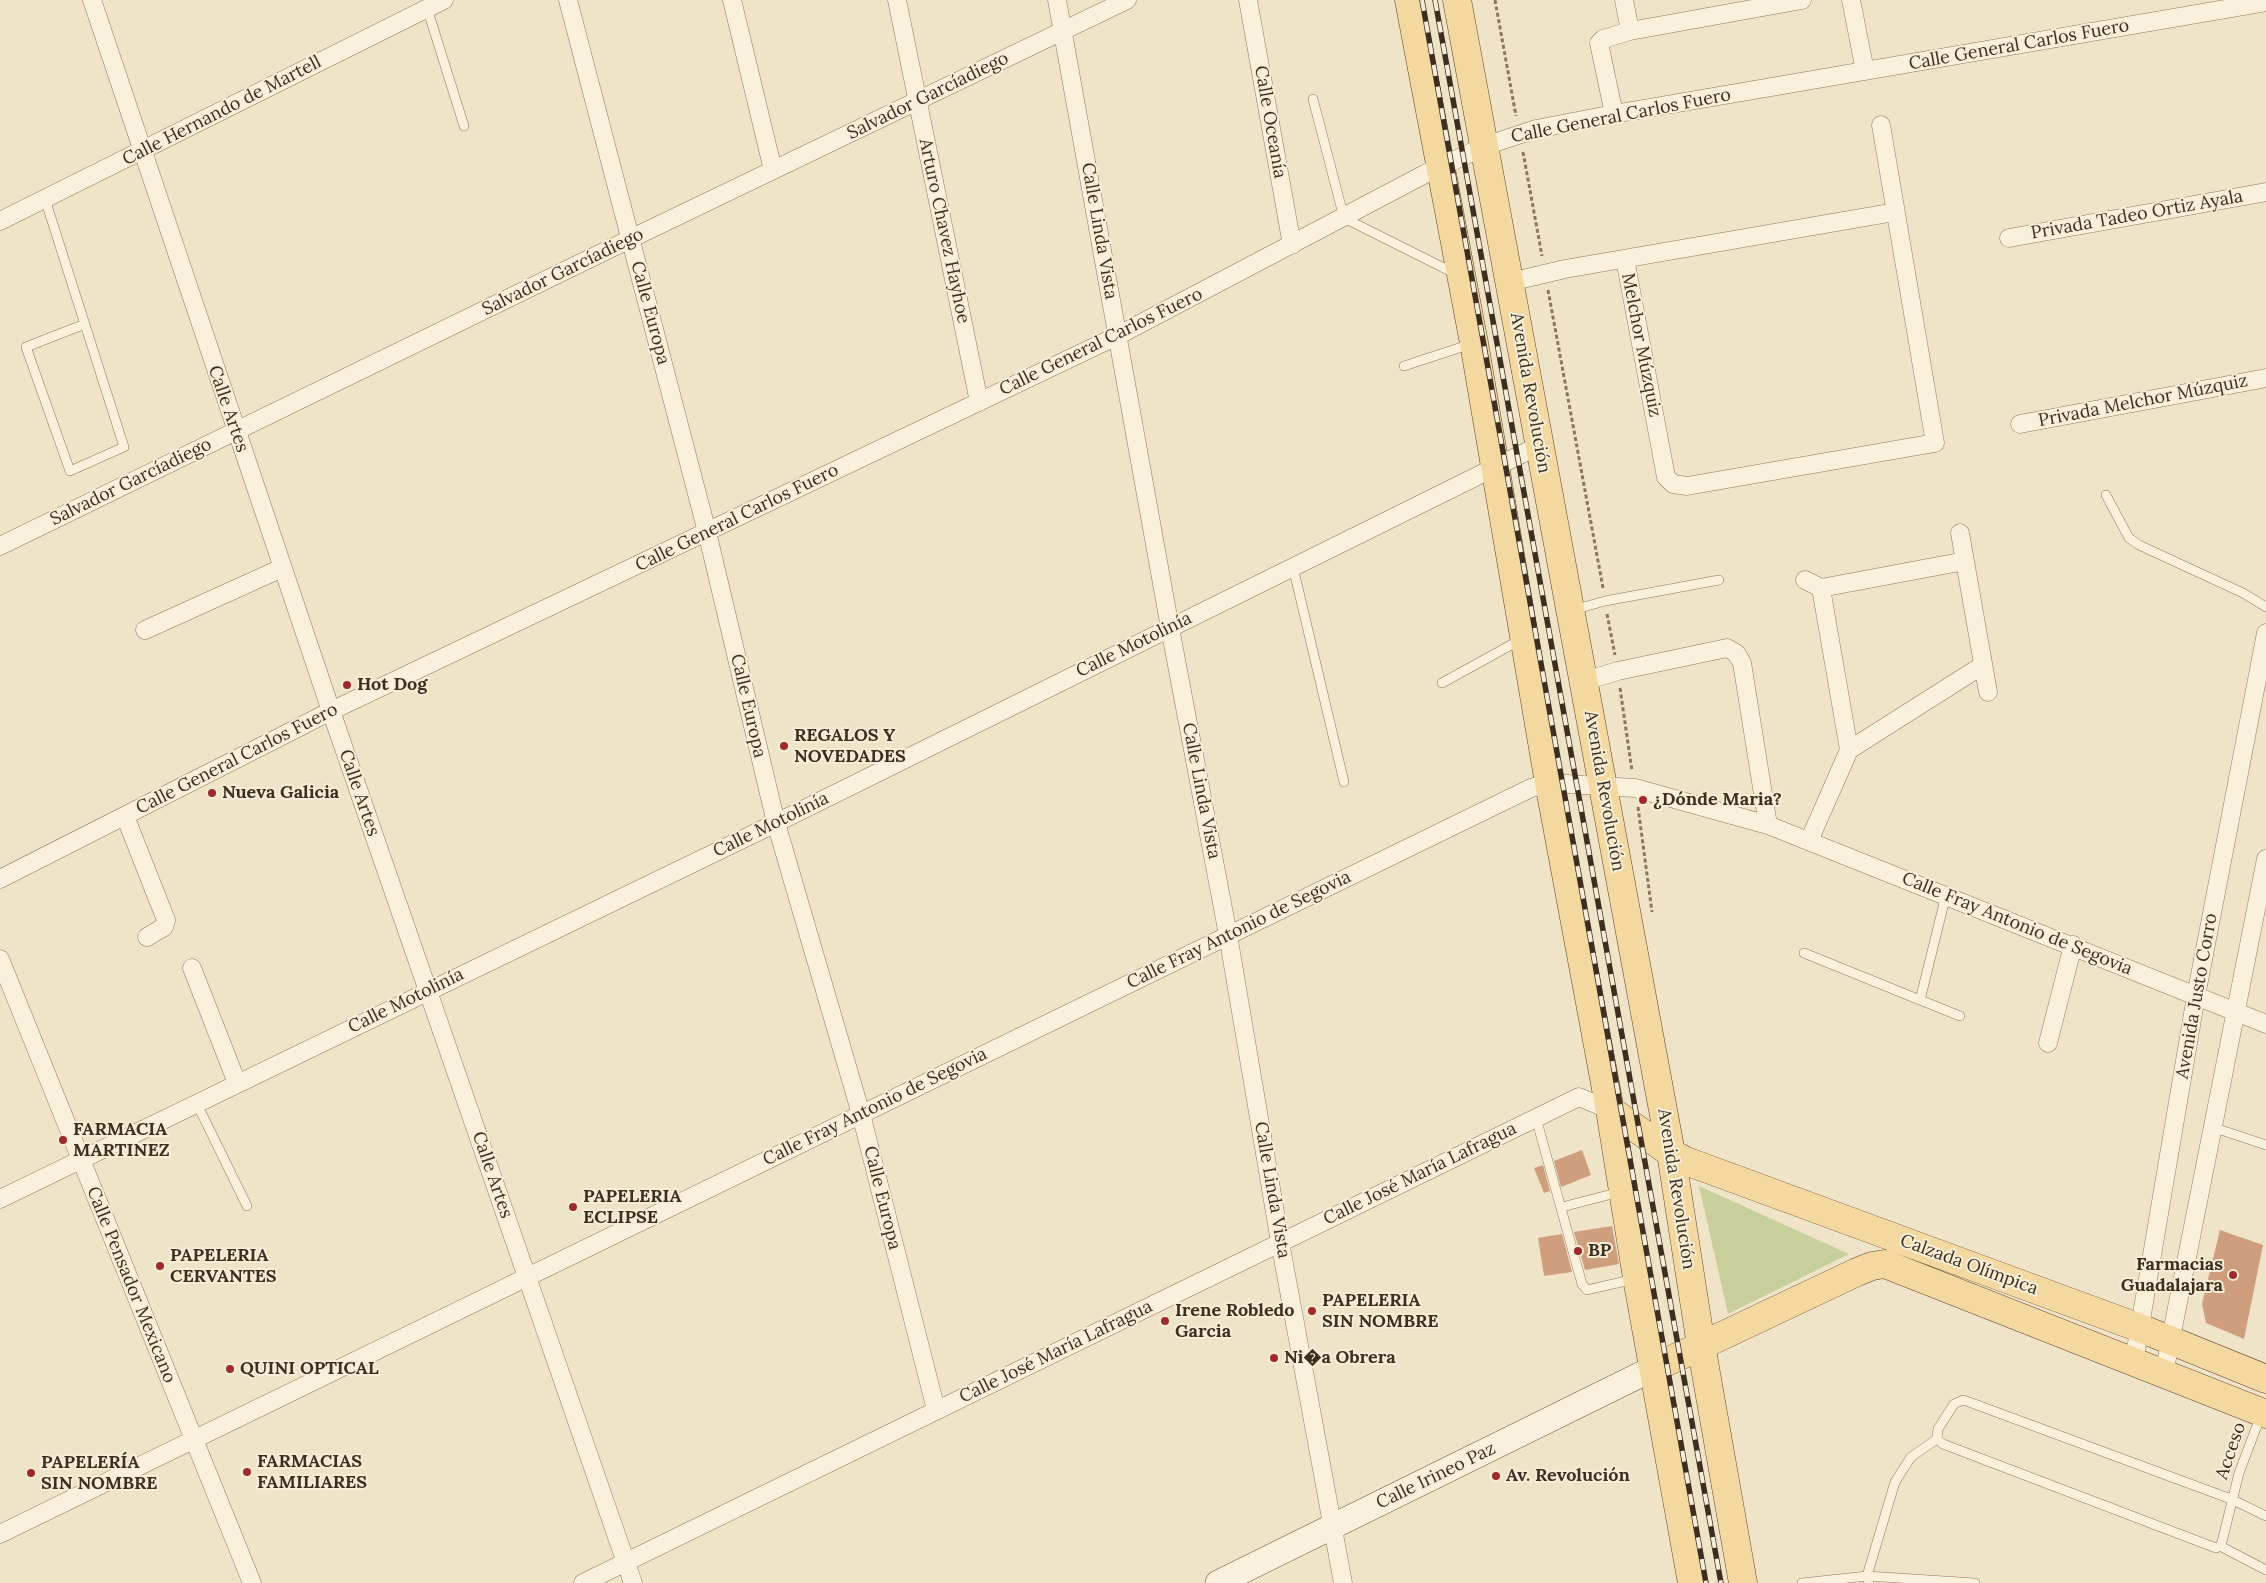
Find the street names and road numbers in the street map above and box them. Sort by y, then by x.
street label: Calle General Carlos Fuero [1907,15,2131,75]
street label: Salvador Garcíadiego [844,48,1012,144]
street label: Calle Hernando de Martell [119,51,325,171]
street label: Calle Oceanía [1249,64,1291,180]
street label: Calle General Carlos Fuero [1509,84,1733,148]
street label: Arturo Chavez Hayhoe [914,137,974,325]
street label: Calle Linda Vista [1076,161,1122,301]
street label: Privada Tadeo Ortiz Ayala [2029,186,2245,244]
street label: Salvador Garcíadiego [479,224,647,320]
street label: Calle Europa [626,259,674,367]
street label: Melchor Múzquiz [1616,271,1666,419]
street label: Calle General Carlos Fuero [996,283,1206,401]
street label: Avenida Revolución [1505,311,1555,475]
street label: Calle Artes [203,363,253,455]
street label: Privada Melchor Múzquiz [2036,370,2250,432]
street label: Salvador Garcíadiego [47,434,215,530]
street label: Calle General Carlos Fuero [632,459,842,577]
street label: Calle Motolinía [1073,608,1195,682]
street label: Calle Europa [726,652,770,760]
street label: Calle General Carlos Fuero [133,699,341,819]
street label: Avenida Revolución [1579,709,1629,873]
street label: Calle Linda Vista [1177,721,1225,861]
street label: Calle Artes [334,747,384,839]
street label: Calle Motolinía [710,788,832,862]
street label: Calle Fray Antonio de Segovia [1123,866,1355,994]
street label: Calle Fray Antonio de Segovia [1899,868,2135,980]
street label: Avenida Justo Corro [2172,912,2222,1080]
street label: Calle Motolinía [345,964,467,1038]
street label: Calle Fray Antonio de Segovia [759,1043,991,1171]
street label: Avenida Revolución [1653,1107,1699,1271]
street label: Calle José María Lafragua [1320,1118,1520,1230]
street label: Calle Linda Vista [1249,1120,1295,1260]
street label: Calle Artes [467,1129,517,1221]
street label: Calle Europa [859,1144,905,1252]
street label: Calle Pensador Mexicano [82,1184,180,1386]
street label: Calzada Olímpica [1897,1230,2041,1300]
street label: Calle José María Lafragua [956,1296,1156,1408]
street label: Acceso [2211,1420,2251,1482]
street label: Calle Irineo Paz [1373,1438,1499,1514]

